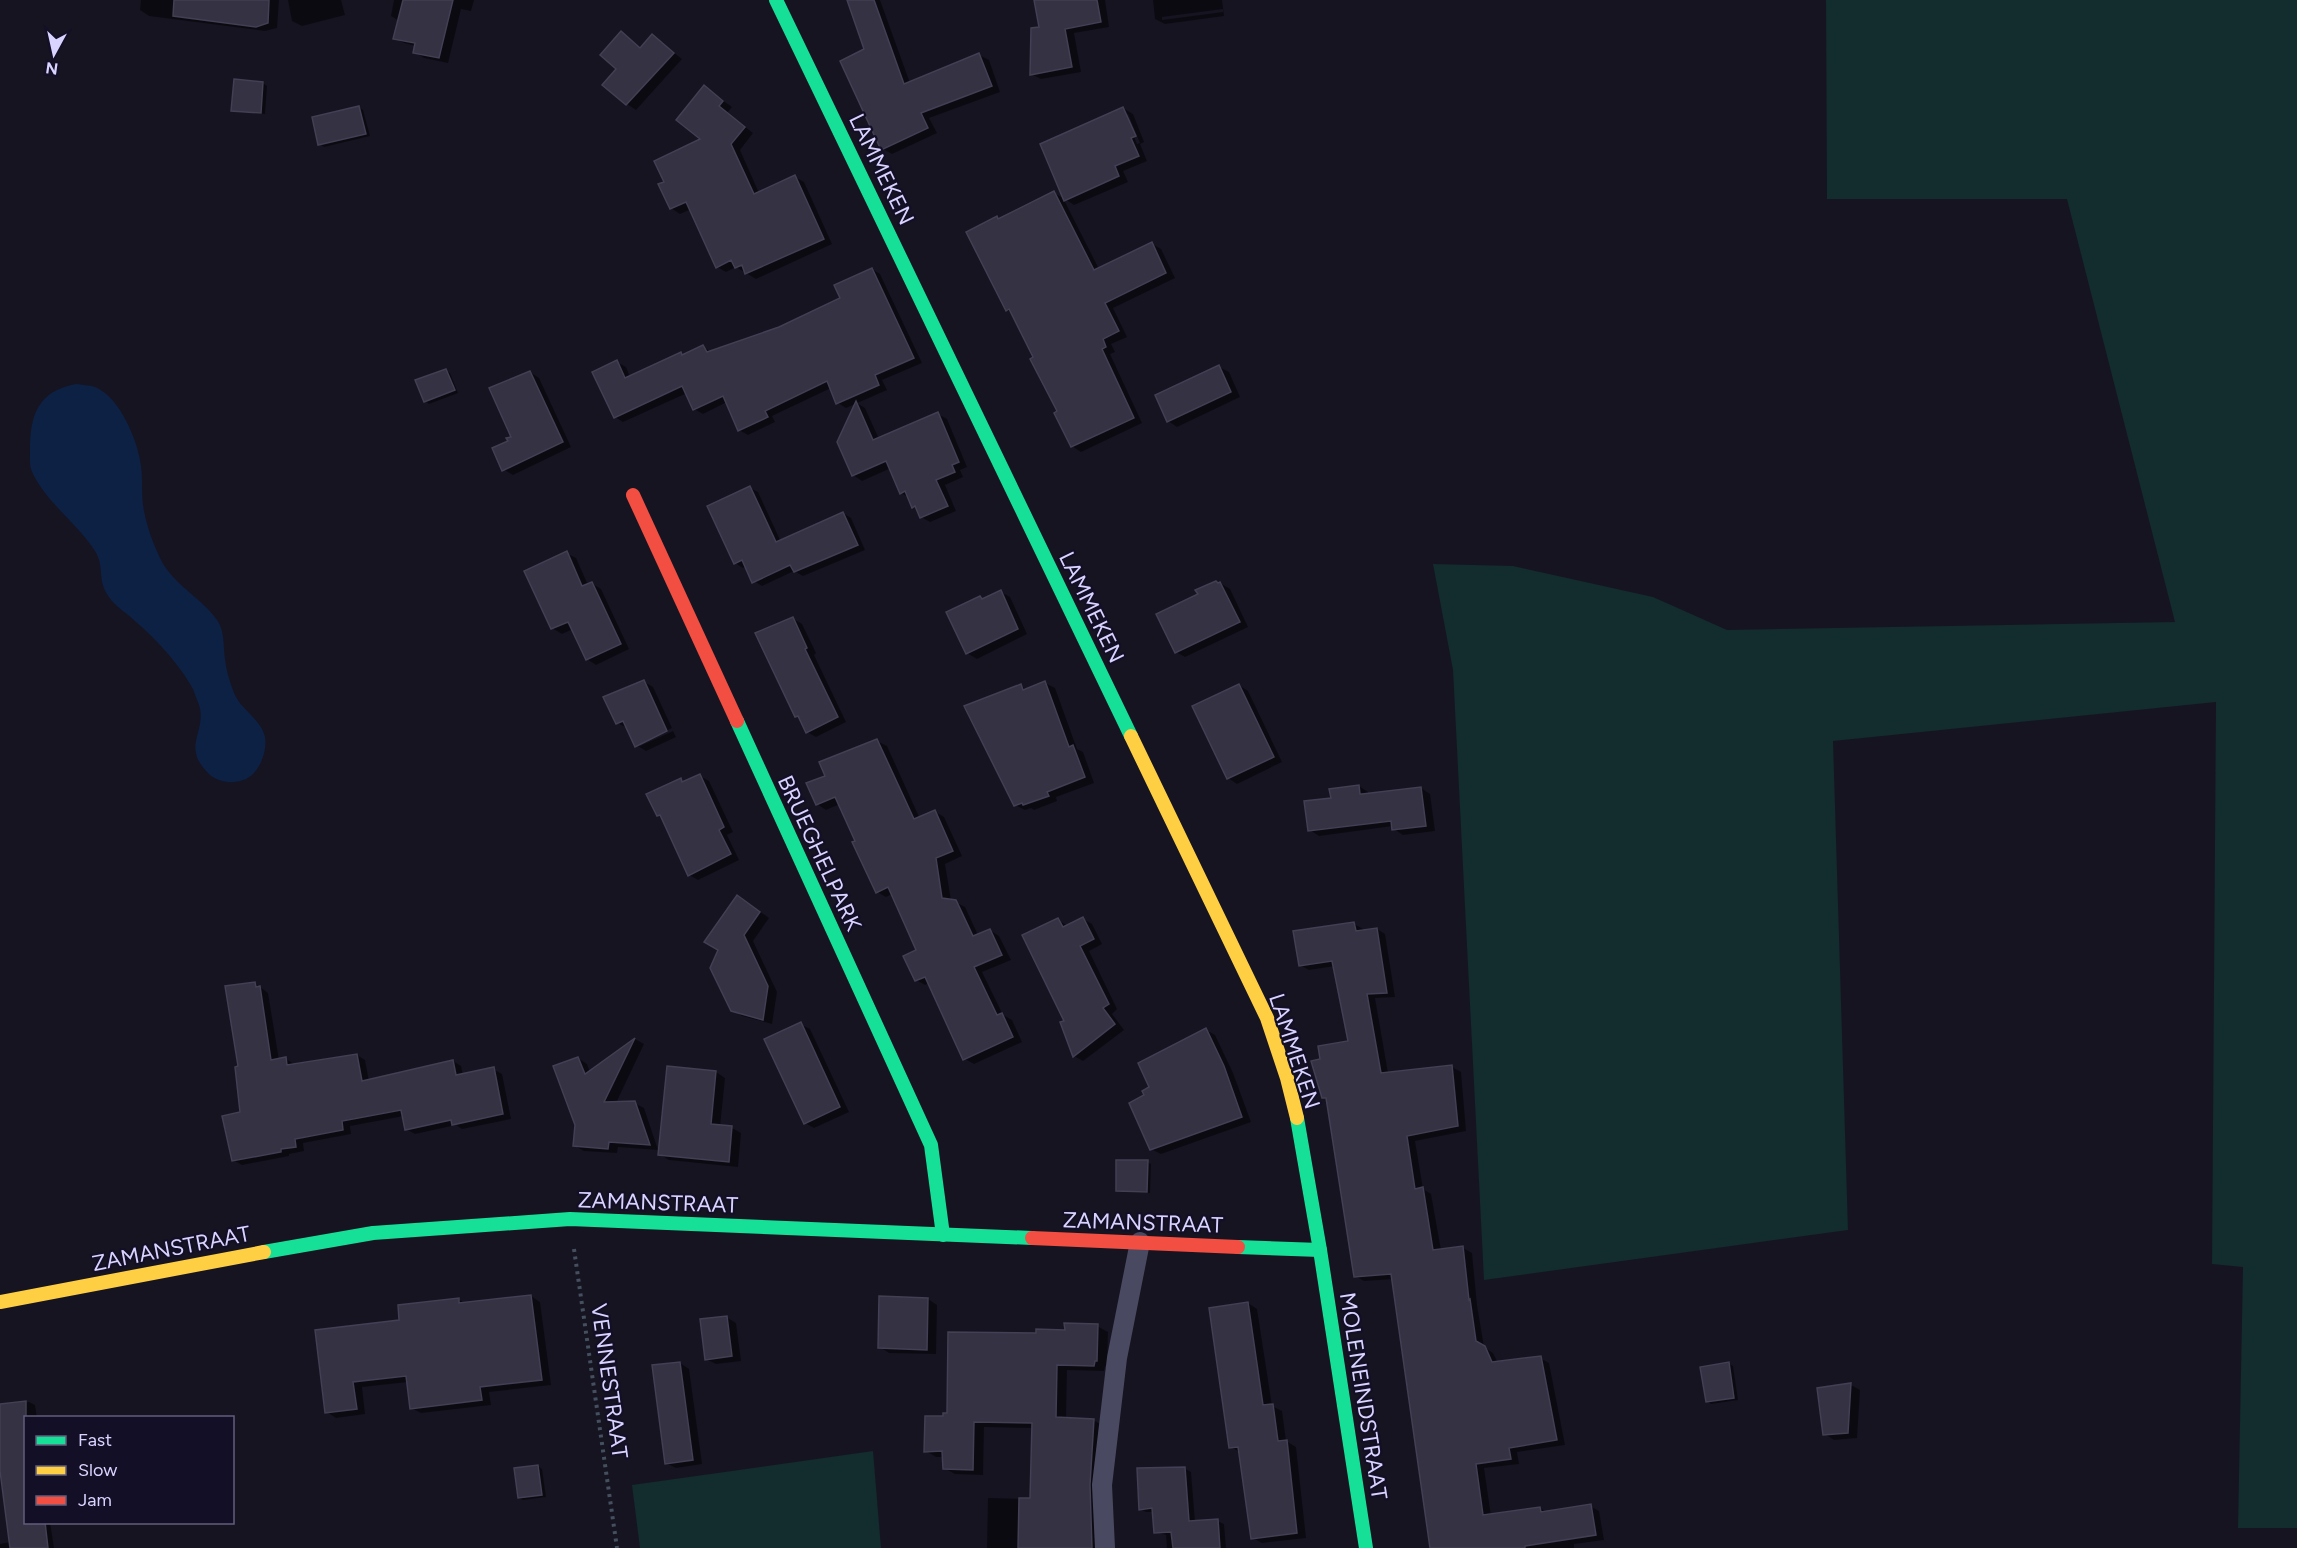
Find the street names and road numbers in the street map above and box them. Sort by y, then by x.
street label: LAMMEKEN [843,109,920,229]
street label: LAMMEKEN [1053,547,1130,667]
street label: BRUEGHELPARK [772,771,868,936]
street label: LAMMEKEN [1263,990,1326,1112]
street label: ZAMANSTRAAT [577,1186,739,1219]
street label: ZAMANSTRAAT [1062,1206,1224,1239]
street label: ZAMANSTRAAT [90,1220,253,1277]
street label: MOLENEINDSTRAAT [1334,1291,1393,1502]
street label: VENNESTRAAT [585,1302,634,1460]

